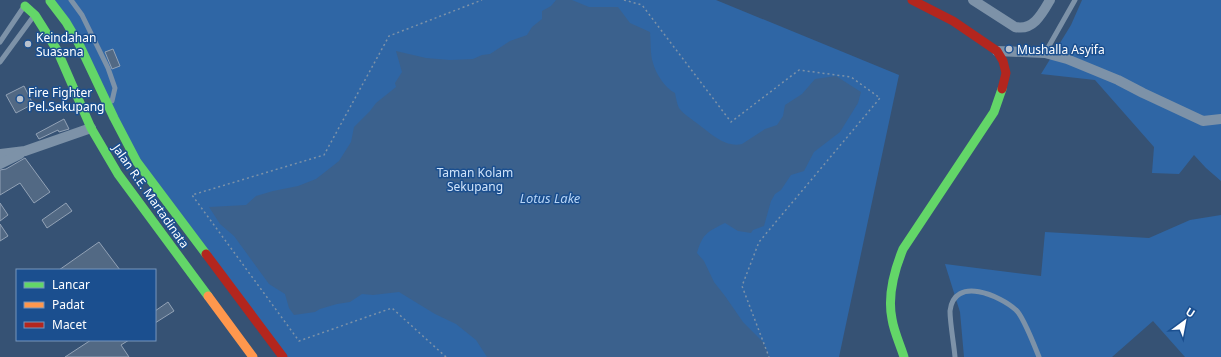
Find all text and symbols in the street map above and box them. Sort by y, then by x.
place label: Keindahan Suasana [36,29,96,60]
marker: Keindahan Suasana [23,39,33,49]
place label: Mushalla Asyifa [1017,41,1105,58]
marker: Mushalla Asyifa [1004,44,1014,54]
place label: Fire Fighter Pel.Sekupang [28,84,104,115]
marker: Fire Fighter Pel.Sekupang [15,94,25,104]
street label: Jalan R.E. Martadinata [108,140,193,251]
park label: Taman Kolam Sekupang [437,164,513,195]
water label: Lotus Lake [520,189,581,207]
legend [16,269,156,341]
text: Lancar [52,276,90,293]
text: Padat [52,296,85,313]
north arrow [1165,301,1205,341]
text: U [1183,304,1198,321]
text: Macet [52,316,87,333]

